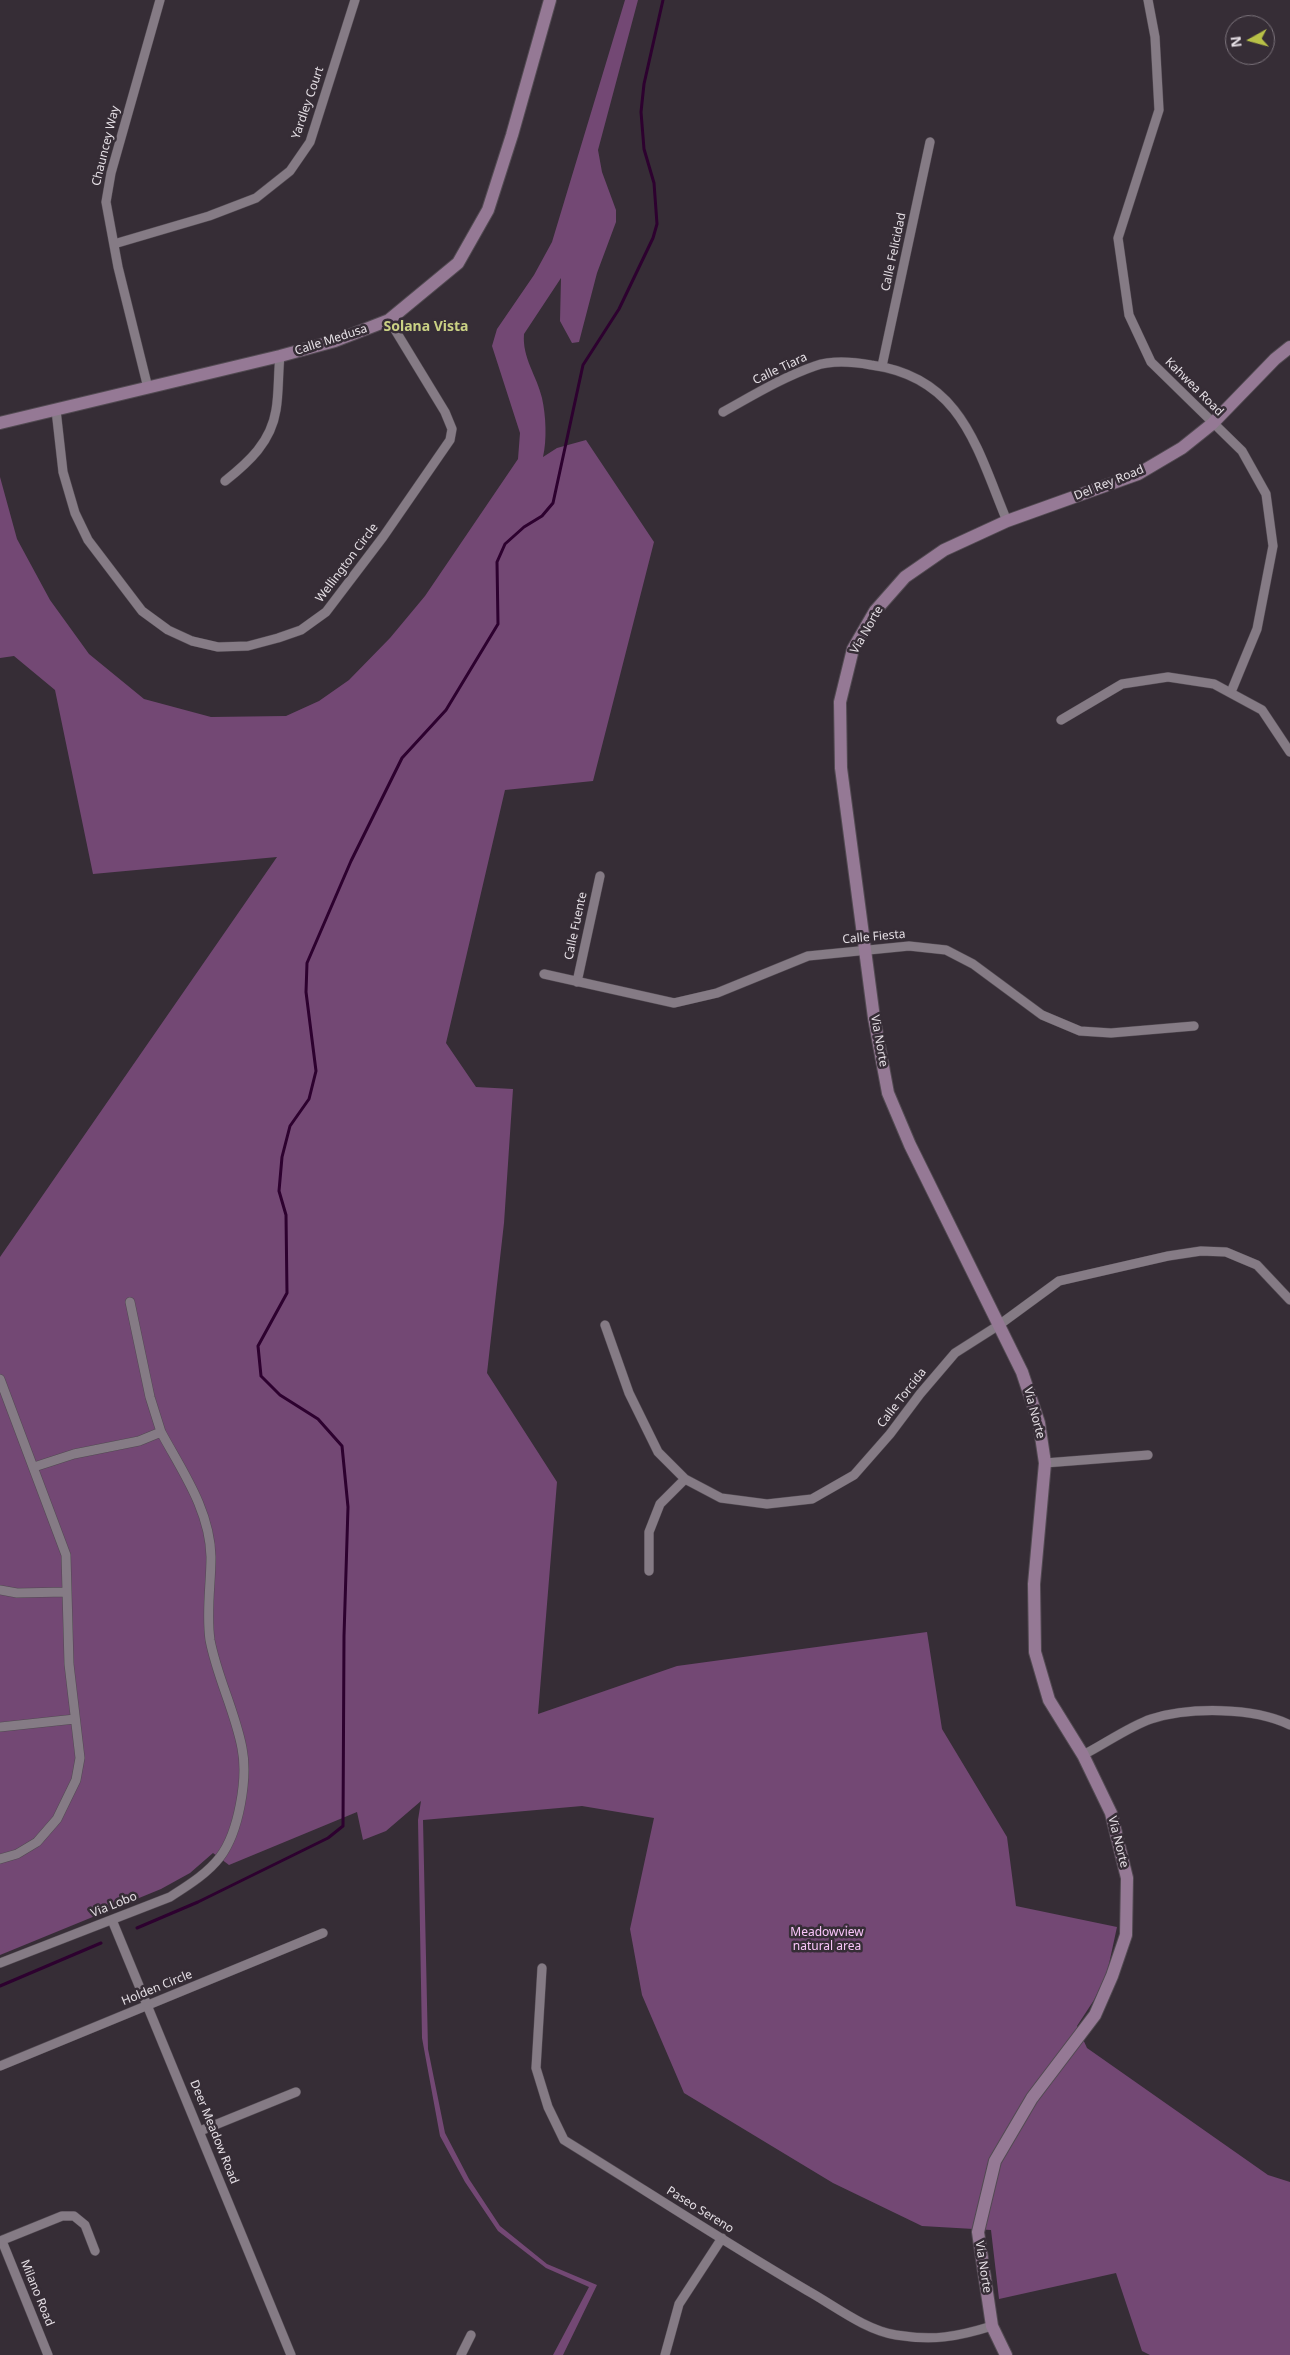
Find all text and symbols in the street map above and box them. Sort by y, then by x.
north arrow [1225,15,1275,65]
text: N [1225,35,1246,49]
street label: Yardley Court [289,65,327,141]
street label: Chauncey Way [89,105,123,187]
street label: Calle Felicidad [879,211,909,293]
district label: Solana Vista [384,319,468,335]
street label: Calle Medusa [293,322,369,358]
street label: Calle Tiara [751,350,809,388]
street label: Kahwea Road [1162,355,1226,419]
street label: Del Rey Road [1072,462,1146,504]
street label: Wellington Circle [313,521,381,605]
street label: Via Norte [848,604,886,656]
street label: Calle Fuente [562,891,590,961]
street label: Calle Fiesta [842,927,906,947]
street label: Via Norte [867,1014,891,1068]
street label: Calle Torcida [874,1366,930,1430]
street label: Via Norte [1020,1386,1048,1440]
street label: Via Norte [1105,1815,1131,1869]
street label: Via Lobo [89,1889,139,1921]
park label: Meadowview natural area [790,1926,864,1954]
street label: Holden Circle [120,1967,194,2009]
street label: Deer Meadow Road [187,2078,241,2186]
street label: Paseo Sereno [664,2184,736,2236]
street label: Via Norte [972,2240,994,2294]
street label: Milano Road [17,2258,57,2328]

